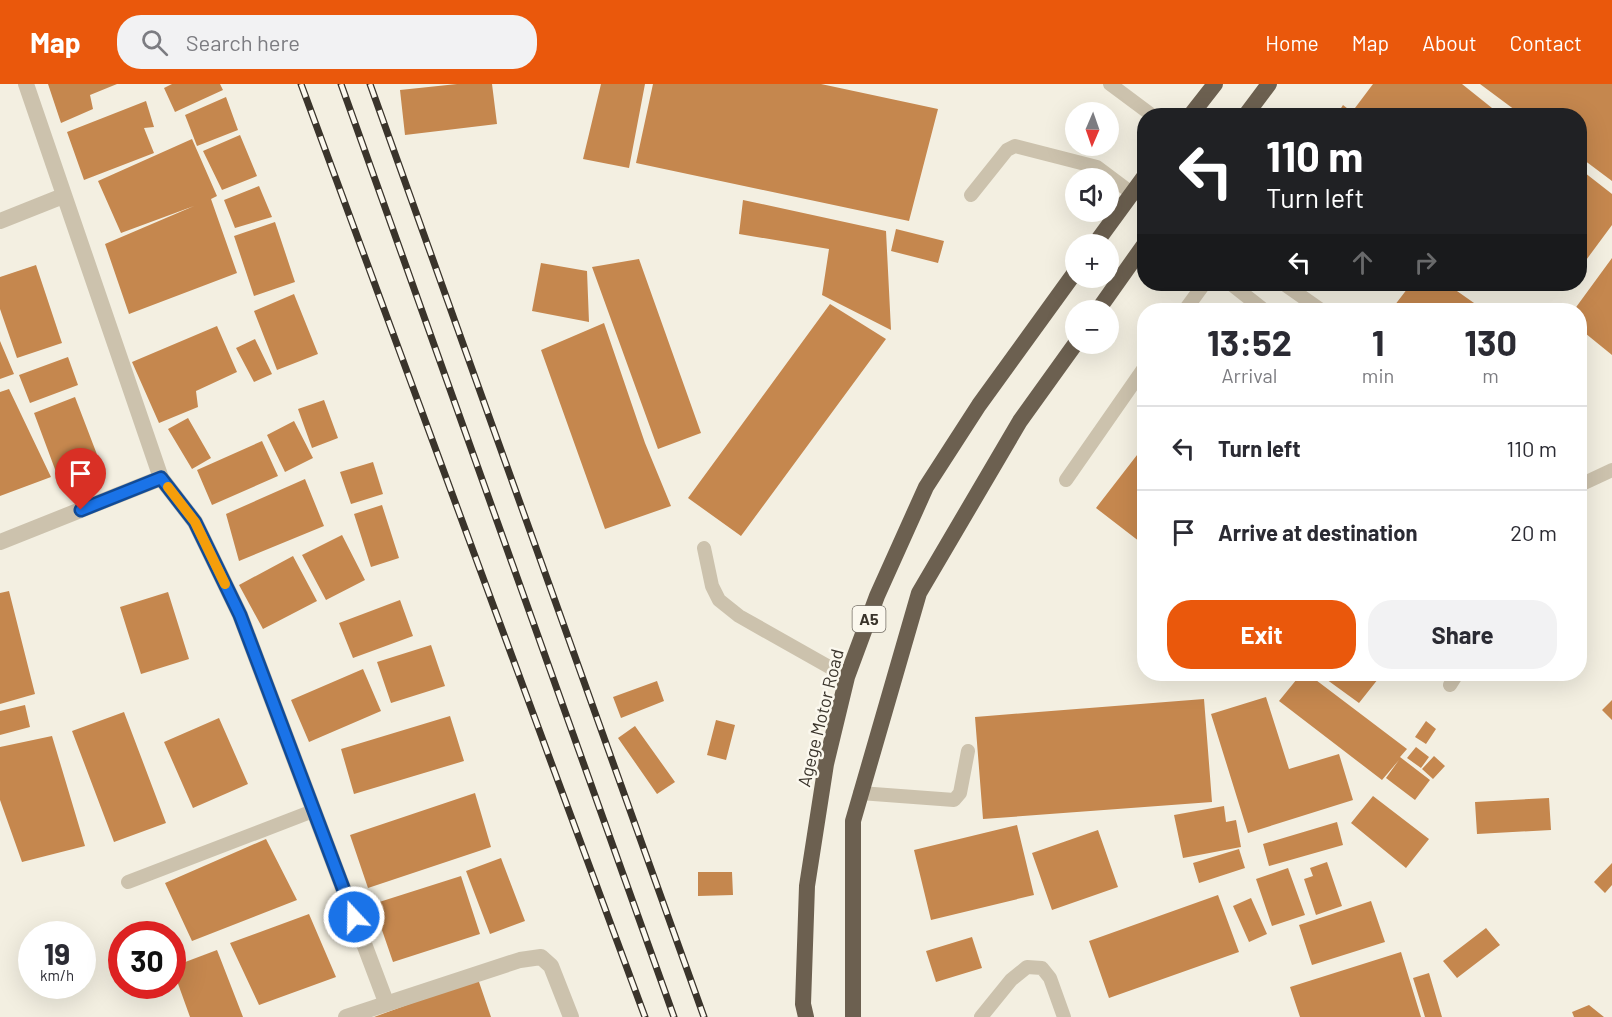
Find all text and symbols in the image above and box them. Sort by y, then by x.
search box [117,15,537,69]
text: Map [30,25,81,59]
icon: search [138,26,171,59]
text: Search here [186,29,300,55]
text: Home [1265,30,1319,55]
text: Map [1352,30,1389,55]
text: About [1422,30,1477,55]
text: Contact [1510,30,1582,55]
north arrow [1065,102,1119,156]
map controls [1065,102,1119,354]
text: 110 m [1266,130,1363,180]
icon: left [1167,132,1245,210]
button: sound [1065,168,1119,222]
text: Turn left [1266,181,1364,213]
button: + [1065,234,1119,288]
icon: left [1283,246,1316,279]
icon: ahead [1346,246,1379,279]
icon: right [1409,246,1442,279]
button: − [1065,300,1119,354]
text: 13:52 [1207,320,1292,363]
text: 1 [1372,320,1384,363]
text: 130 [1464,320,1517,363]
text: Arrival [1221,363,1277,387]
text: min [1362,363,1394,387]
text: m [1482,363,1499,387]
icon: left [1167,432,1200,465]
text: Turn left [1218,435,1301,461]
text: 110 m [1507,435,1557,461]
pin [55,448,106,510]
icon: arrive [64,457,97,490]
icon: arrive [1167,516,1200,549]
text: Arrive at destination [1218,519,1417,545]
text: 20 m [1510,519,1557,545]
button: Exit [1167,600,1356,669]
button: Share [1368,600,1557,669]
road number: A5 [852,606,886,632]
street label: Agege Motor Road [792,647,848,789]
position arrow [322,885,386,949]
speed limit sign: 30 [108,921,186,999]
text: 19 [44,935,70,971]
text: km/h [40,966,74,984]

